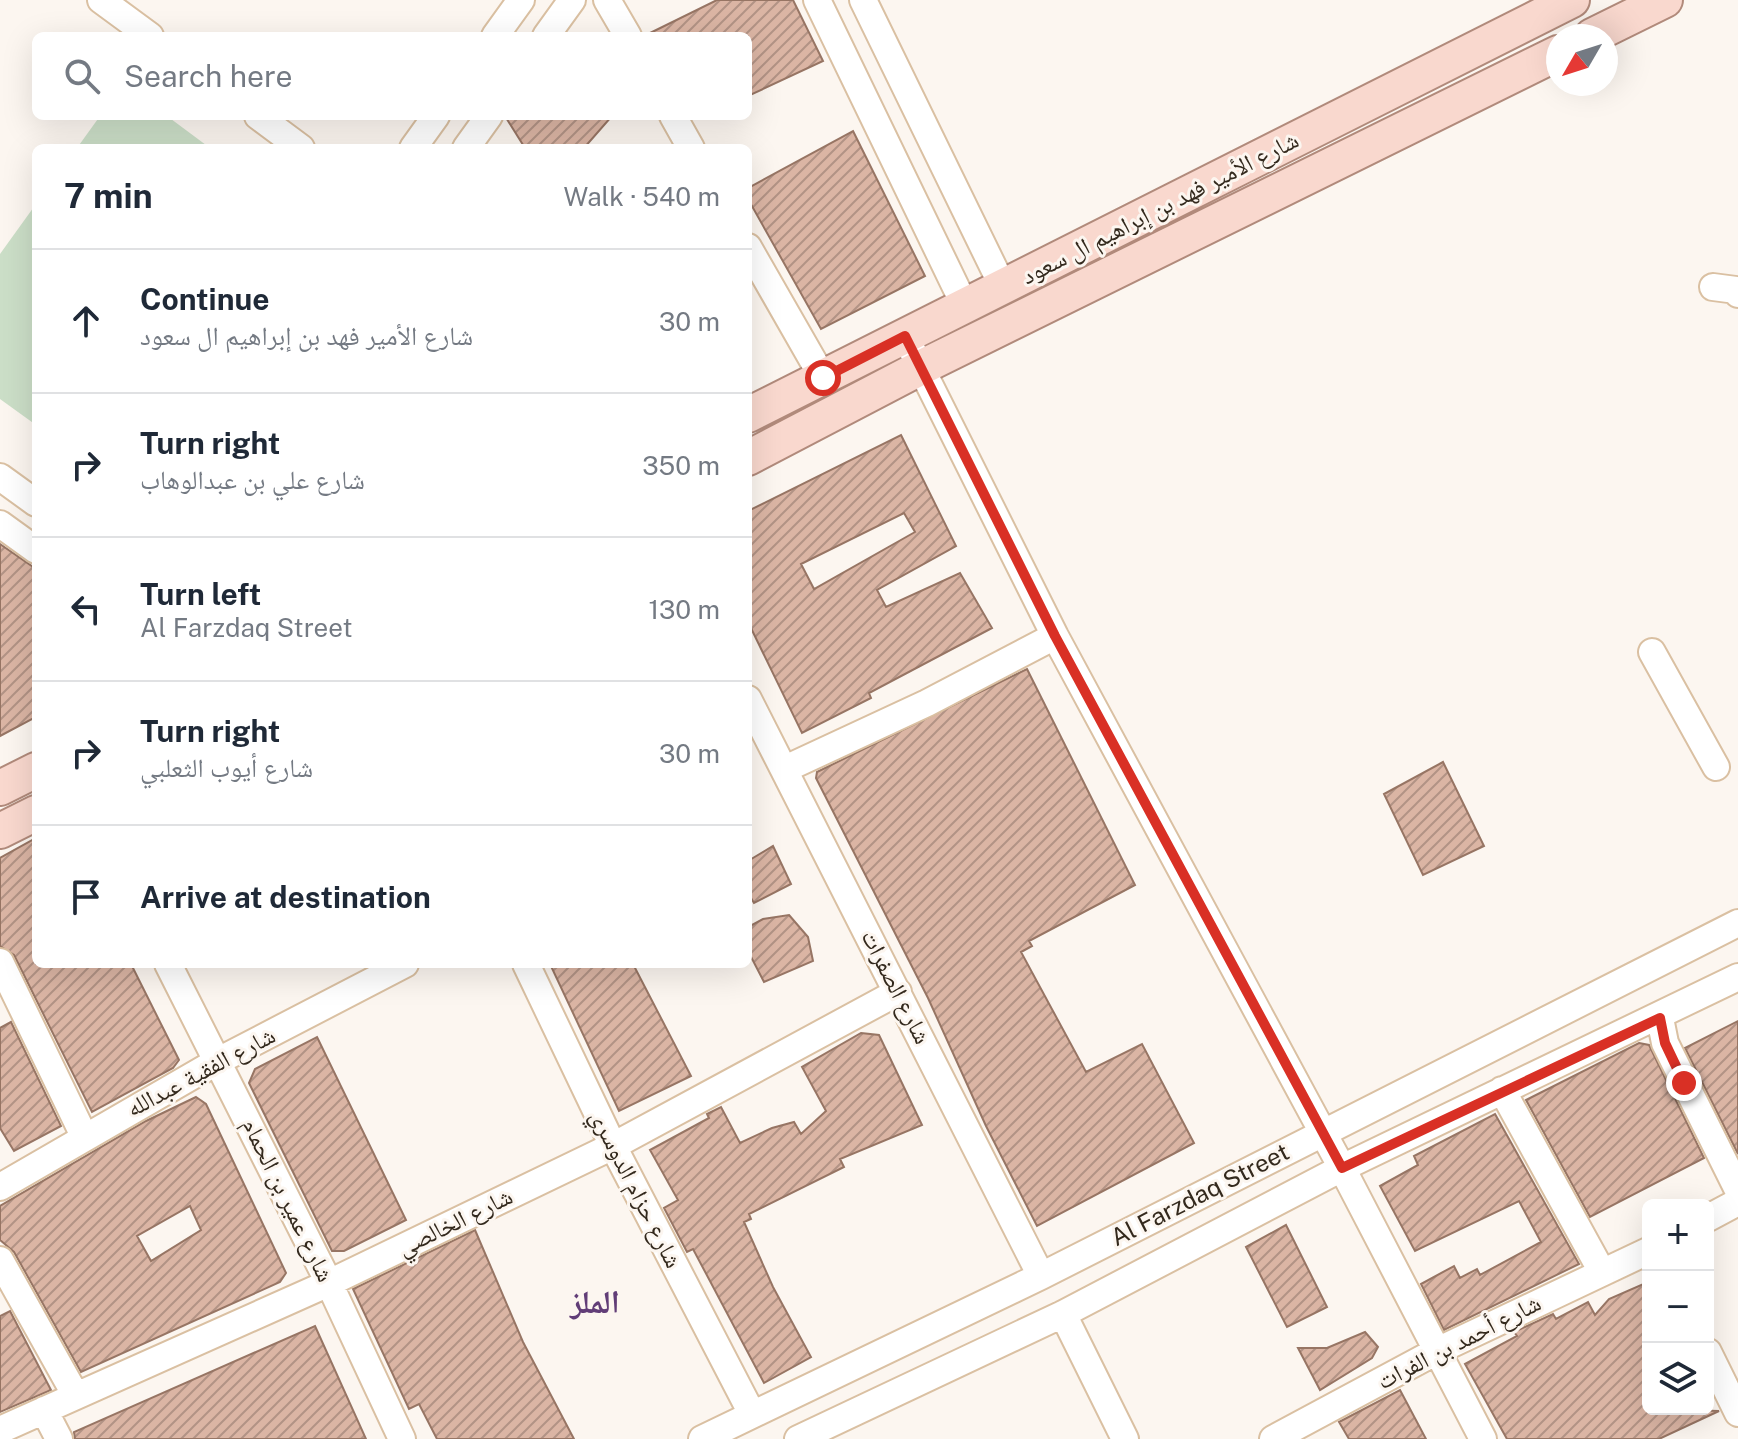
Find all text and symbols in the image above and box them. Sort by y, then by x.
north arrow [1546,24,1618,96]
search box [32,32,752,120]
icon: search [60,54,104,98]
text: Search here [124,58,292,94]
street label: شارع الأمير فهد بن إبراهيم ال سعود [1016,125,1304,292]
text: 7 min [64,176,153,216]
text: Walk · 540 m [563,181,720,212]
text: Continue [140,281,270,317]
icon: ahead [64,299,108,343]
text: 30 m [659,306,720,337]
text: شارع الأمير فهد بن إبراهيم ال سعود [140,320,473,351]
route start [805,360,841,396]
text: Turn right [140,425,280,461]
icon: right [64,443,108,487]
text: 350 m [642,450,720,481]
text: شارع علي بن عبدالوهاب [140,464,365,495]
text: Turn left [140,576,261,612]
icon: left [64,587,108,631]
text: 130 m [648,594,720,625]
text: Al Farzdaq Street [140,612,353,643]
text: Turn right [140,713,280,749]
icon: right [64,731,108,775]
text: 30 m [659,738,720,769]
text: شارع أيوب الثعلبي [140,752,313,783]
icon: arrive [64,875,108,919]
text: Arrive at destination [140,879,431,915]
street label: شارع الصفرات [854,925,938,1049]
street label: شارع الفقية عبدالله [121,1020,281,1124]
route end [1666,1065,1702,1101]
street label: شارع حزام الدوسري [580,1105,689,1275]
street label: شارع عمير بن الحمام [234,1113,341,1287]
street label: Al Farzdaq Street [1106,1137,1293,1251]
street label: شارع الخالصي [392,1181,519,1266]
map controls [1642,1199,1714,1415]
button: + [1642,1199,1714,1271]
button: − [1642,1271,1714,1343]
district label: الملز [568,1283,620,1320]
street label: شارع أحمد بن الفرات [1372,1288,1546,1396]
button: layers [1642,1343,1714,1415]

